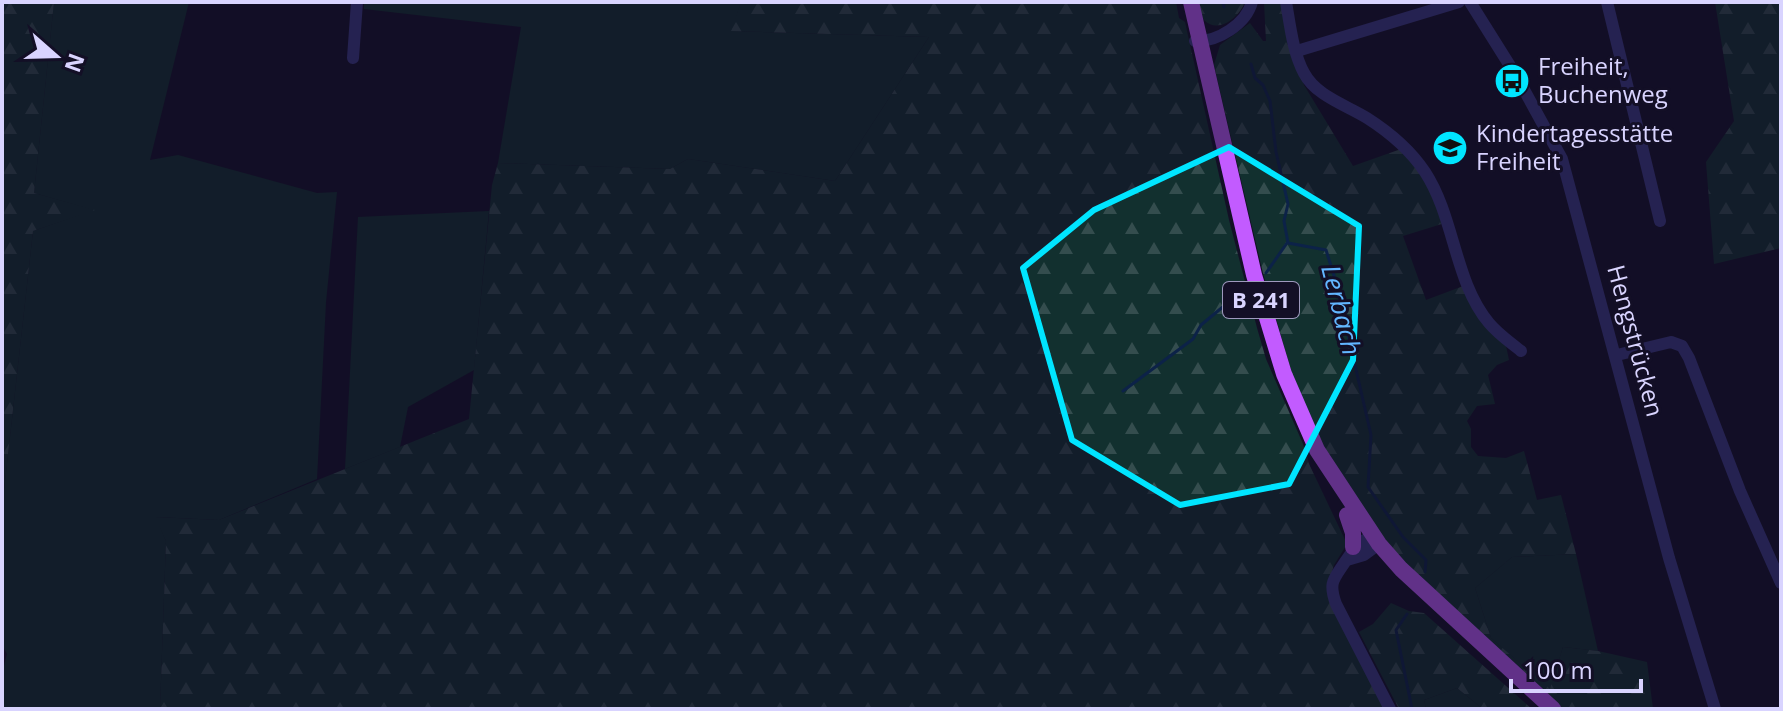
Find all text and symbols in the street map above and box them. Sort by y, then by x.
north arrow [16,16,96,96]
place label: Freiheit, Buchenweg [1538,49,1668,110]
text: N [59,50,93,77]
bus stop icon: Freiheit, Buchenweg [1493,62,1531,100]
place label: Kindertagesstätte Freiheit [1476,116,1673,177]
school or university icon: Kindertagesstätte Freiheit [1431,129,1469,167]
water label: Lerbach [1313,261,1371,359]
street label: Hengstrücken [1600,261,1673,420]
road number: B 241 [1223,282,1299,318]
scale bar [1511,643,1641,693]
text: 100 m [1523,653,1593,686]

